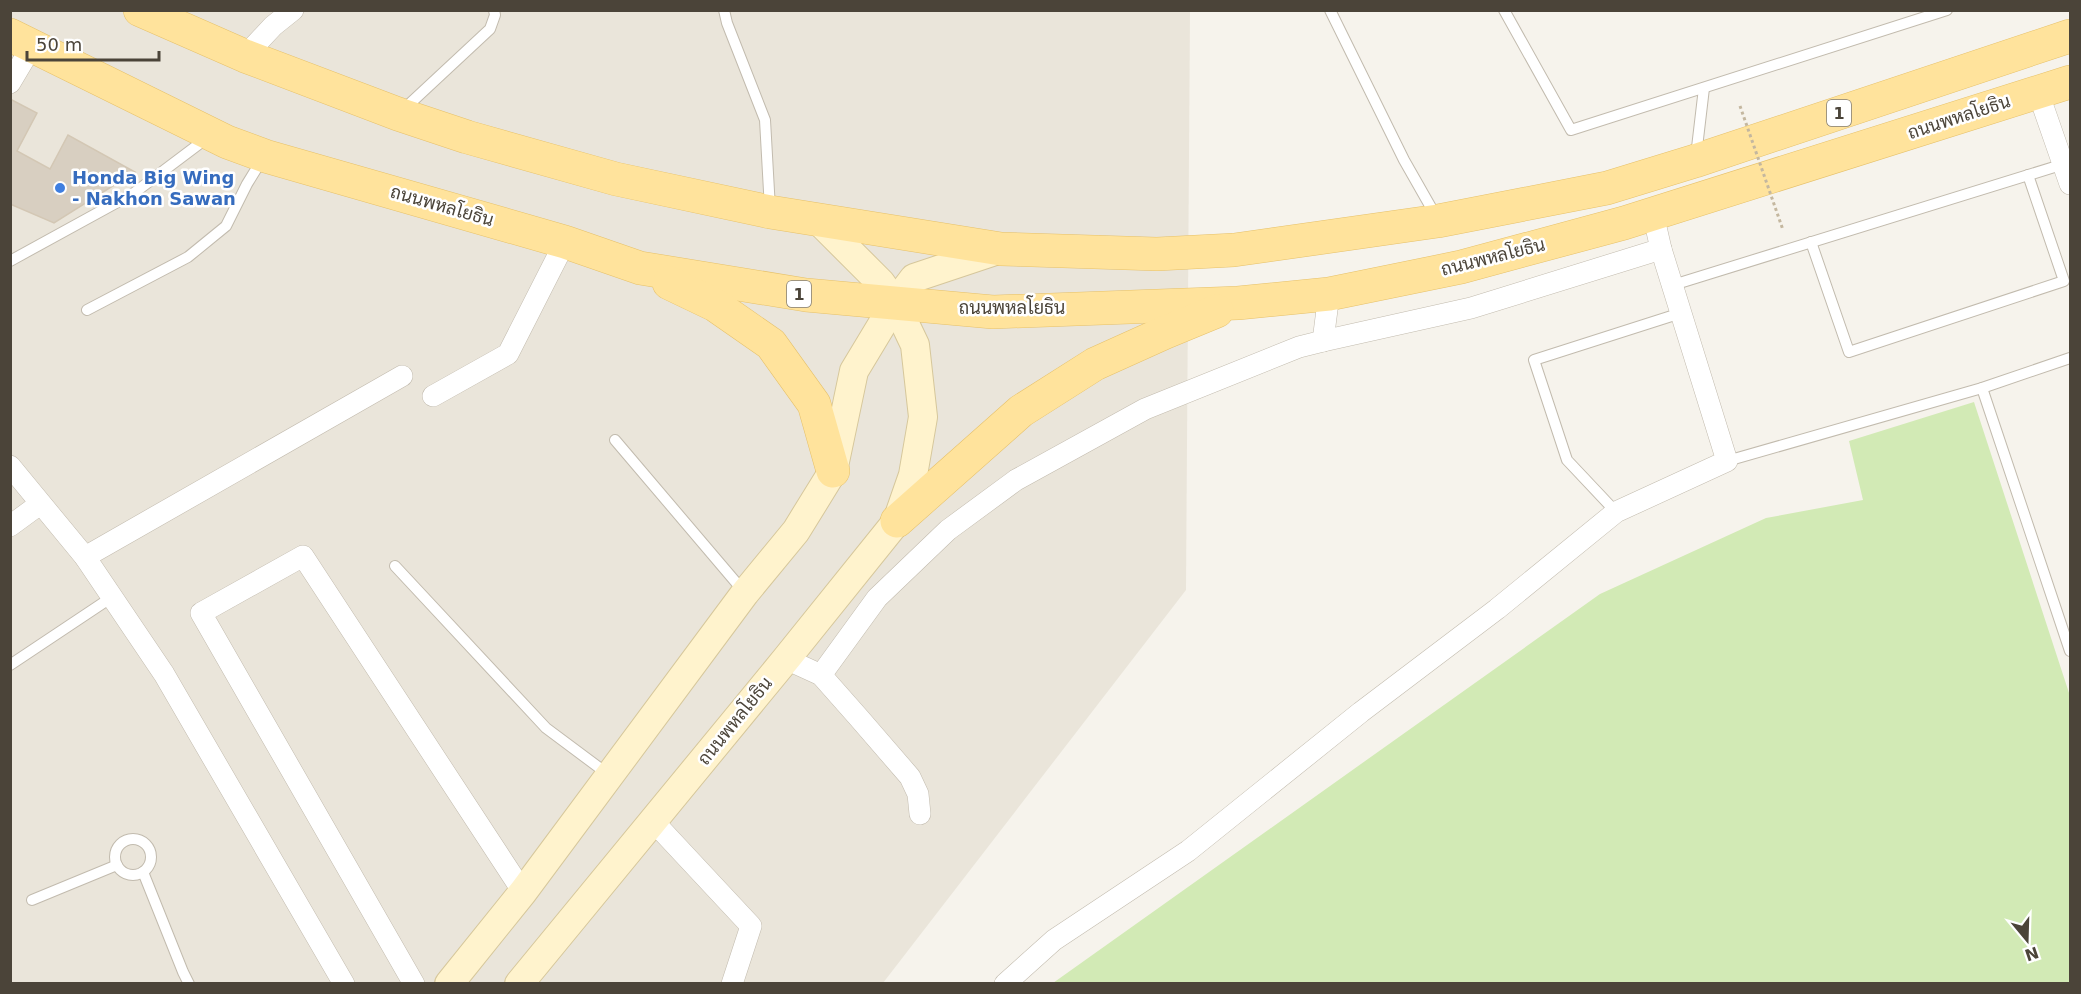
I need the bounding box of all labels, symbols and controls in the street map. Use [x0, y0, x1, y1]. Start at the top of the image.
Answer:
scale bar [27, 24, 159, 62]
text: 50 m [36, 34, 82, 55]
street label: ถนนพหลโยธิน [1904, 88, 2013, 143]
road number: 1 [1827, 100, 1851, 126]
place label: Honda Big Wing - Nakhon Sawan [72, 167, 236, 209]
street label: ถนนพหลโยธิน [388, 179, 497, 230]
marker: Honda Big Wing - Nakhon Sawan [53, 181, 67, 195]
street label: ถนนพหลโยธิน [1438, 231, 1547, 280]
road number: 1 [787, 281, 811, 307]
street label: ถนนพหลโยธิน [959, 295, 1065, 318]
street label: ถนนพหลโยธิน [691, 671, 776, 769]
north arrow [1997, 910, 2057, 970]
text: N [2022, 943, 2041, 965]

